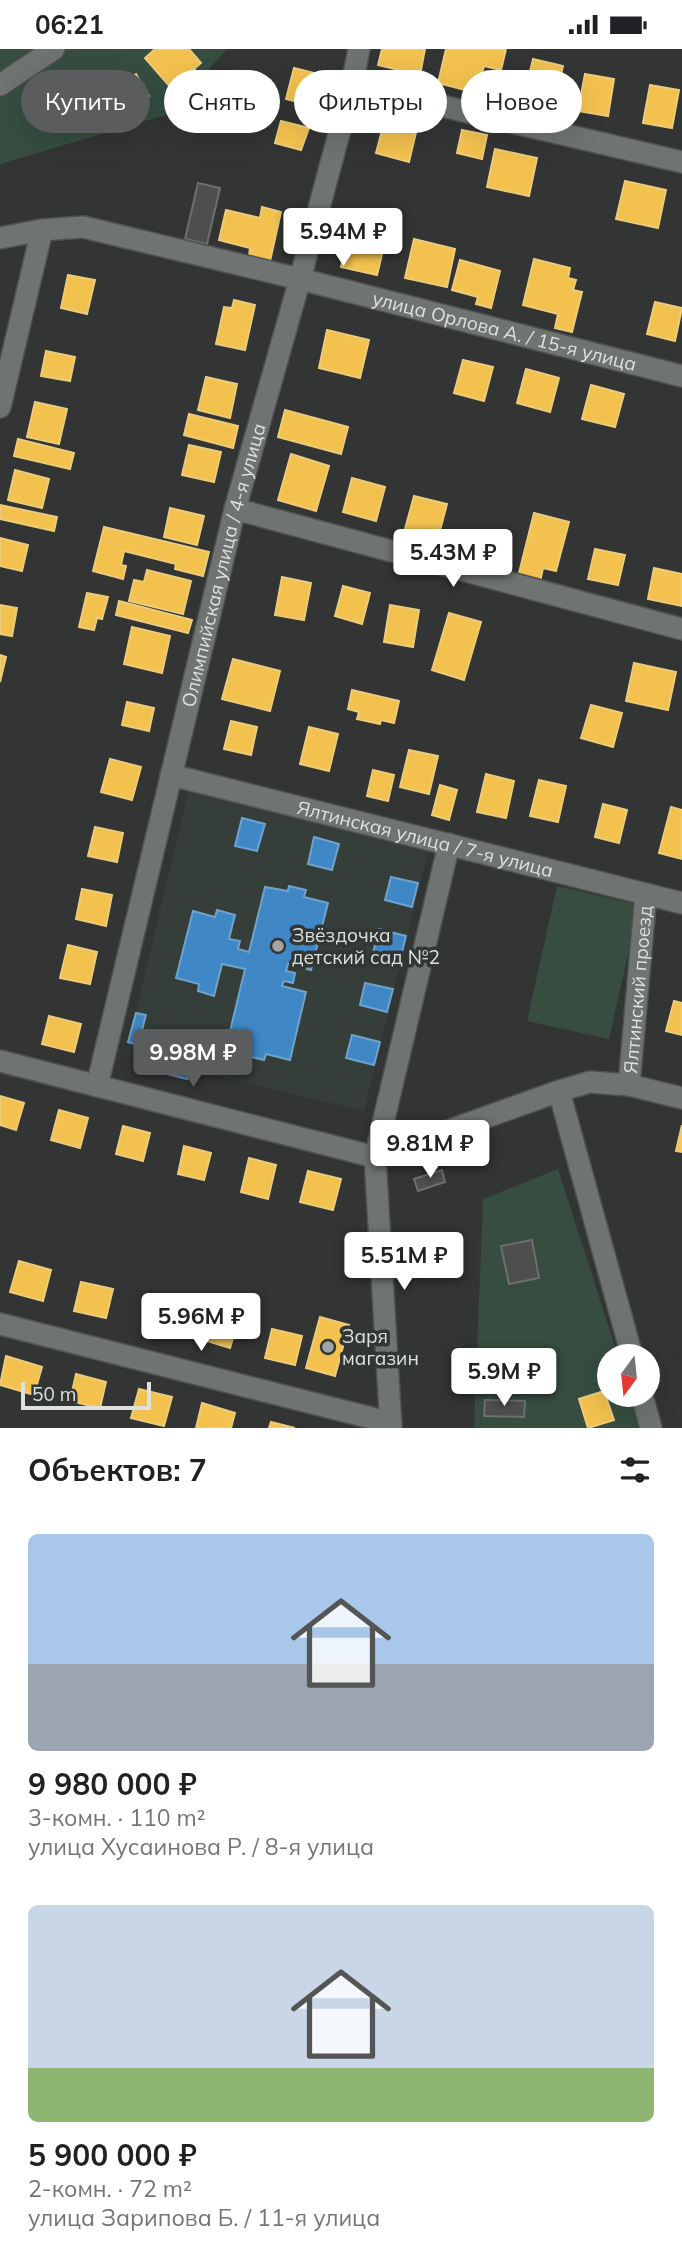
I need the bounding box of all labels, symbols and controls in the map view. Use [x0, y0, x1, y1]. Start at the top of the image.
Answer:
text: 06:21 [35, 8, 104, 41]
chip: Купить [21, 70, 150, 133]
chip: Снять [164, 70, 280, 133]
chip: Фильтры [294, 70, 447, 133]
chip: Новое [461, 70, 582, 133]
pin: 5.94M ₽ [278, 209, 408, 268]
text: 5.94M ₽ [299, 216, 387, 245]
street label: улица Орлова А. / 15-я улица [370, 286, 639, 376]
street label: Олимпийская улица / 4-я улица [176, 421, 271, 709]
pin: 5.43M ₽ [388, 529, 518, 589]
text: 5.43M ₽ [409, 537, 497, 566]
street label: Ялтинская улица / 7-я улица [294, 795, 556, 882]
street label: Ялтинский проезд [618, 904, 657, 1075]
place label: Звёздочка детский сад №2 [292, 923, 440, 969]
marker: Звёздочка детский сад №2 [270, 938, 286, 954]
pin: 9.98M ₽ [128, 1030, 258, 1089]
text: 9.98M ₽ [149, 1037, 237, 1066]
pin: 9.81M ₽ [365, 1121, 495, 1180]
text: 9.81M ₽ [386, 1128, 474, 1157]
pin: 5.51M ₽ [339, 1233, 469, 1292]
text: 5.51M ₽ [360, 1240, 448, 1269]
pin: 5.96M ₽ [136, 1293, 266, 1353]
text: 5.96M ₽ [157, 1301, 245, 1330]
place label: Заря магазин [342, 1324, 419, 1370]
marker: Заря магазин [320, 1339, 336, 1355]
north arrow [597, 1344, 660, 1407]
map controls [597, 1344, 660, 1407]
pin: 5.9M ₽ [447, 1349, 561, 1408]
text: 5.9M ₽ [467, 1356, 541, 1385]
scale bar [21, 1379, 150, 1411]
text: 50 m [32, 1382, 76, 1406]
text: Объектов: 7 [28, 1451, 207, 1489]
icon: filters [616, 1451, 654, 1489]
icon: home [278, 1580, 404, 1706]
text: 9 980 000 ₽ [28, 1765, 197, 1803]
text: 3-комн. · 110 m² [28, 1803, 206, 1832]
text: улица Хусаинова Р. / 8-я улица [28, 1832, 374, 1861]
icon: home [278, 1951, 404, 2077]
text: 5 900 000 ₽ [28, 2136, 197, 2174]
text: 2-комн. · 72 m² [28, 2174, 192, 2203]
text: улица Зарипова Б. / 11-я улица [28, 2203, 380, 2232]

